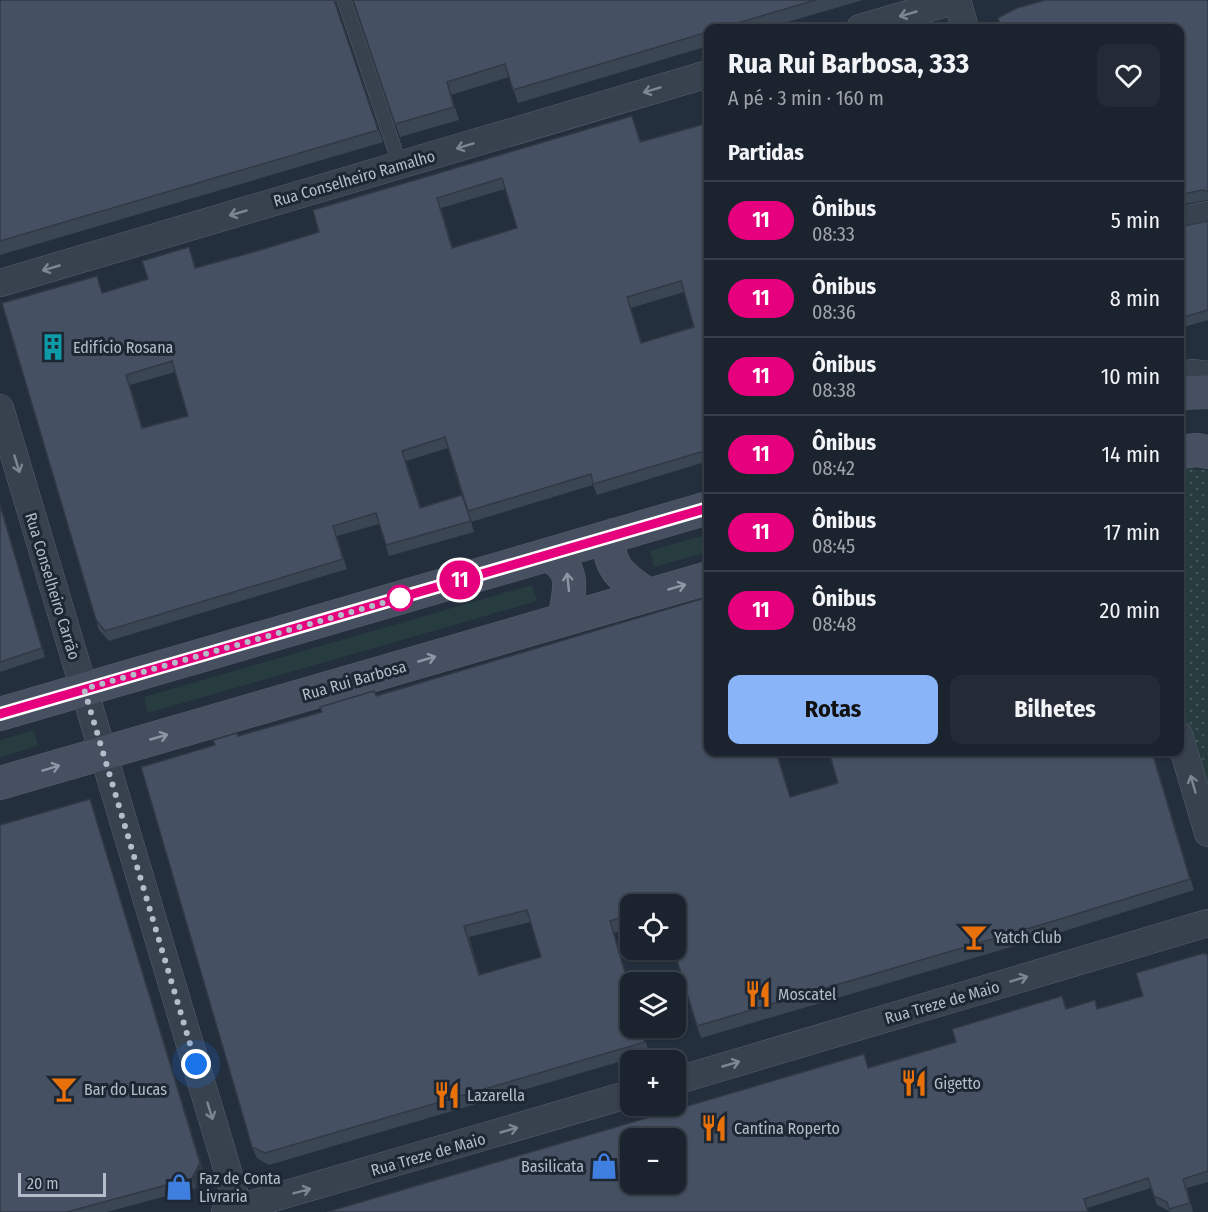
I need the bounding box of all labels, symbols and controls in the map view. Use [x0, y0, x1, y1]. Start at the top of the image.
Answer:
one-way arrow [899, 9, 918, 20]
button: heart [1097, 44, 1160, 107]
text: Rua Rui Barbosa, 333 [728, 47, 969, 80]
one-way arrow [643, 85, 662, 96]
text: A pé · 3 min · 160 m [728, 86, 884, 110]
text: Partidas [728, 139, 804, 166]
one-way arrow [456, 141, 475, 152]
street label: Rua Conselheiro Ramalho [271, 146, 437, 211]
text: Ônibus [812, 195, 876, 222]
text: 11 [752, 207, 770, 233]
text: 5 min [1111, 207, 1160, 234]
one-way arrow [229, 208, 248, 219]
text: 08:33 [812, 222, 855, 246]
one-way arrow [42, 263, 61, 274]
text: Ônibus [812, 273, 876, 300]
text: 11 [752, 285, 770, 311]
text: 8 min [1110, 285, 1160, 312]
text: 08:36 [812, 300, 856, 324]
building icon: Edifício Rosana [38, 332, 68, 362]
place label: Edifício Rosana [73, 338, 174, 357]
text: Ônibus [812, 351, 876, 378]
text: 11 [752, 363, 770, 389]
text: 10 min [1101, 363, 1160, 390]
text: 08:38 [812, 378, 856, 402]
text: Ônibus [812, 429, 876, 456]
text: 11 [752, 441, 770, 467]
text: 14 min [1102, 441, 1160, 468]
one-way arrow [12, 454, 23, 473]
text: 08:42 [812, 456, 855, 480]
text: Ônibus [812, 507, 876, 534]
street label: Rua Conselheiro Carrão [21, 510, 84, 662]
text: 11 [752, 519, 770, 545]
text: 17 min [1103, 519, 1160, 546]
text: 08:45 [812, 534, 855, 558]
line badge: 11 [433, 560, 487, 600]
text: 11 [451, 567, 469, 593]
one-way arrow [562, 573, 573, 593]
one-way arrow [668, 581, 687, 592]
unlabelled marker [387, 585, 413, 611]
text: Ônibus [812, 585, 876, 612]
text: 11 [752, 597, 770, 623]
text: 20 min [1100, 597, 1160, 624]
text: 08:48 [812, 612, 856, 636]
one-way arrow [417, 653, 436, 664]
street label: Rua Rui Barbosa [300, 657, 408, 704]
button: Rotas [728, 675, 938, 744]
button: Bilhetes [950, 675, 1160, 744]
one-way arrow [149, 730, 168, 742]
one-way arrow [41, 762, 60, 773]
one-way arrow [1187, 775, 1198, 794]
map controls [620, 894, 686, 1194]
button: locate [620, 894, 686, 960]
bar icon: Yatch Club [959, 922, 989, 952]
place label: Yatch Club [994, 928, 1062, 947]
button: layers [620, 972, 686, 1038]
one-way arrow [1009, 973, 1028, 984]
street label: Rua Treze de Maio [883, 977, 1002, 1028]
restaurant icon: Moscatel [743, 979, 773, 1009]
place label: Moscatel [778, 985, 836, 1004]
your location [181, 1049, 211, 1079]
button: + [620, 1050, 686, 1116]
one-way arrow [721, 1058, 740, 1069]
restaurant icon: Gigetto [899, 1068, 929, 1098]
bar icon: Bar do Lucas [49, 1074, 79, 1104]
place label: Gigetto [934, 1074, 981, 1093]
place label: Bar do Lucas [84, 1080, 167, 1099]
restaurant icon: Lazarella [432, 1080, 462, 1110]
place label: Lazarella [467, 1086, 525, 1105]
one-way arrow [205, 1101, 216, 1120]
restaurant icon: Cantina Roperto [699, 1113, 729, 1143]
place label: Cantina Roperto [734, 1119, 840, 1138]
one-way arrow [499, 1124, 518, 1135]
button: − [620, 1128, 686, 1194]
street label: Rua Treze de Maio [369, 1129, 488, 1180]
shop icon: Basilicata [589, 1151, 619, 1181]
place label: Basilicata [521, 1157, 584, 1176]
place label: Faz de Conta Livraria [199, 1169, 281, 1206]
scale bar [18, 1170, 106, 1198]
shop icon: Faz de Conta Livraria [164, 1172, 194, 1202]
text: 20 m [27, 1174, 58, 1193]
one-way arrow [292, 1184, 311, 1196]

